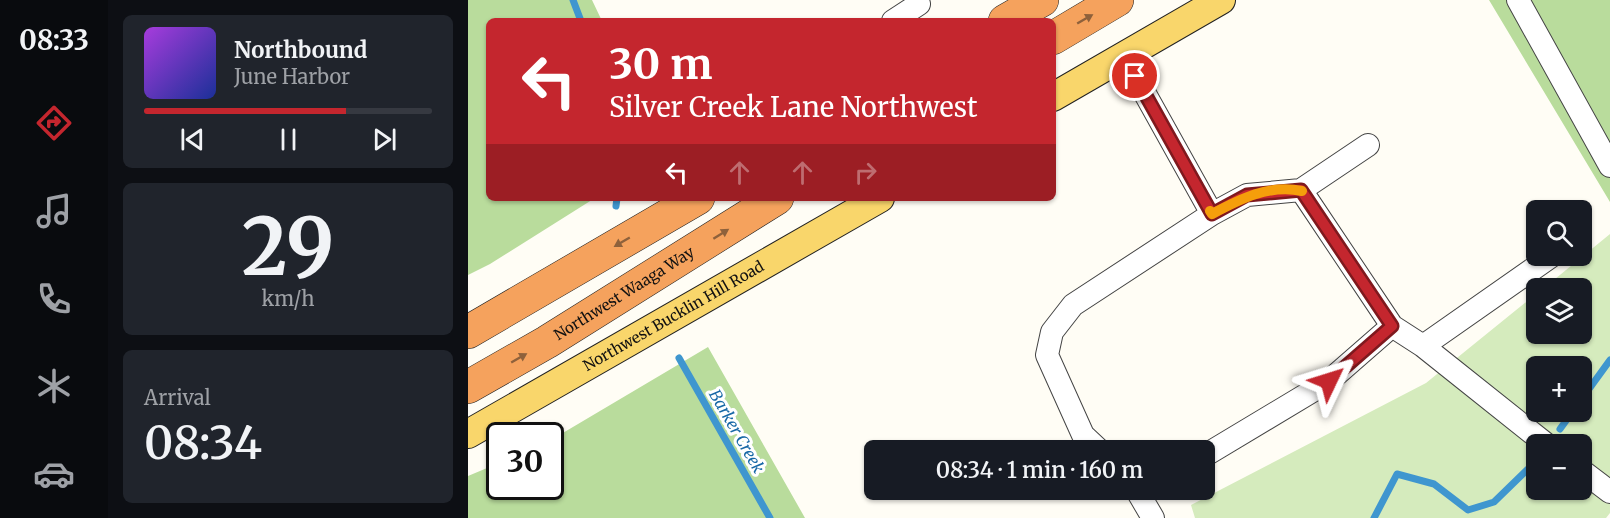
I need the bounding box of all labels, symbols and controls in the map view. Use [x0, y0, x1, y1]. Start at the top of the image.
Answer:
one-way arrow [1077, 14, 1094, 24]
text: 08:33 [19, 23, 89, 57]
text: Northbound [234, 36, 367, 64]
text: 30 m [609, 38, 713, 90]
icon: left [510, 42, 588, 120]
pin [1109, 50, 1160, 101]
icon: arrive [1118, 59, 1151, 92]
text: June Harbor [234, 64, 350, 89]
text: Silver Creek Lane Northwest [609, 90, 977, 124]
icon: directions [33, 102, 75, 144]
icon: previous [176, 123, 209, 156]
icon: pause [272, 123, 305, 156]
icon: next [368, 123, 401, 156]
icon: left [660, 156, 693, 189]
icon: ahead [723, 156, 756, 189]
icon: ahead [786, 156, 819, 189]
icon: right [849, 156, 882, 189]
icon: music [33, 190, 75, 232]
text: 29 [242, 198, 334, 296]
map controls [1526, 200, 1592, 500]
button: search [1526, 200, 1592, 266]
one-way arrow [713, 229, 729, 240]
one-way arrow [614, 236, 630, 247]
street label: Northwest Waaga Way [550, 242, 698, 344]
street label: Northwest Bucklin Hill Road [580, 257, 767, 375]
icon: phone [33, 278, 75, 320]
button: layers [1526, 278, 1592, 344]
text: km/h [262, 286, 314, 311]
position arrow [1297, 349, 1361, 413]
one-way arrow [511, 353, 528, 363]
button: + [1526, 356, 1592, 422]
icon: climate [33, 365, 75, 407]
text: Arrival [144, 385, 211, 410]
water label: Barker Creek [705, 386, 769, 476]
text: 08:34 [144, 415, 262, 471]
speed limit sign: 30 [486, 422, 564, 500]
button: − [1526, 434, 1592, 500]
icon: car [33, 453, 75, 495]
text: 08:34 · 1 min · 160 m [936, 456, 1143, 484]

